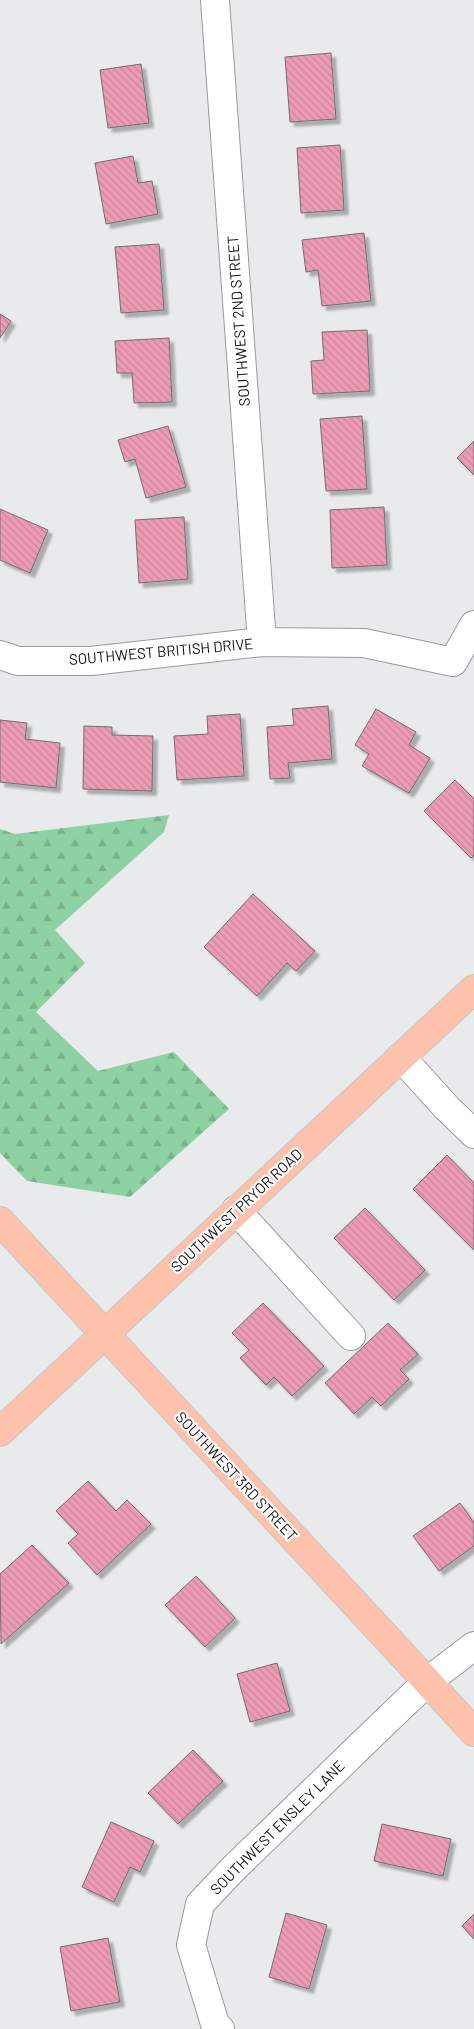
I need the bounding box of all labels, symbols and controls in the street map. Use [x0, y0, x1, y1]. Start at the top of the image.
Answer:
street label: SOUTHWEST 2ND STREET [223, 235, 253, 407]
street label: SOUTHWEST BRITISH DRIVE [68, 634, 254, 668]
street label: SOUTHWEST PRYOR ROAD [167, 1145, 305, 1275]
street label: SOUTHWEST 3RD STREET [172, 1408, 302, 1544]
street label: SOUTHWEST ENSLEY LANE [206, 1756, 348, 1898]

